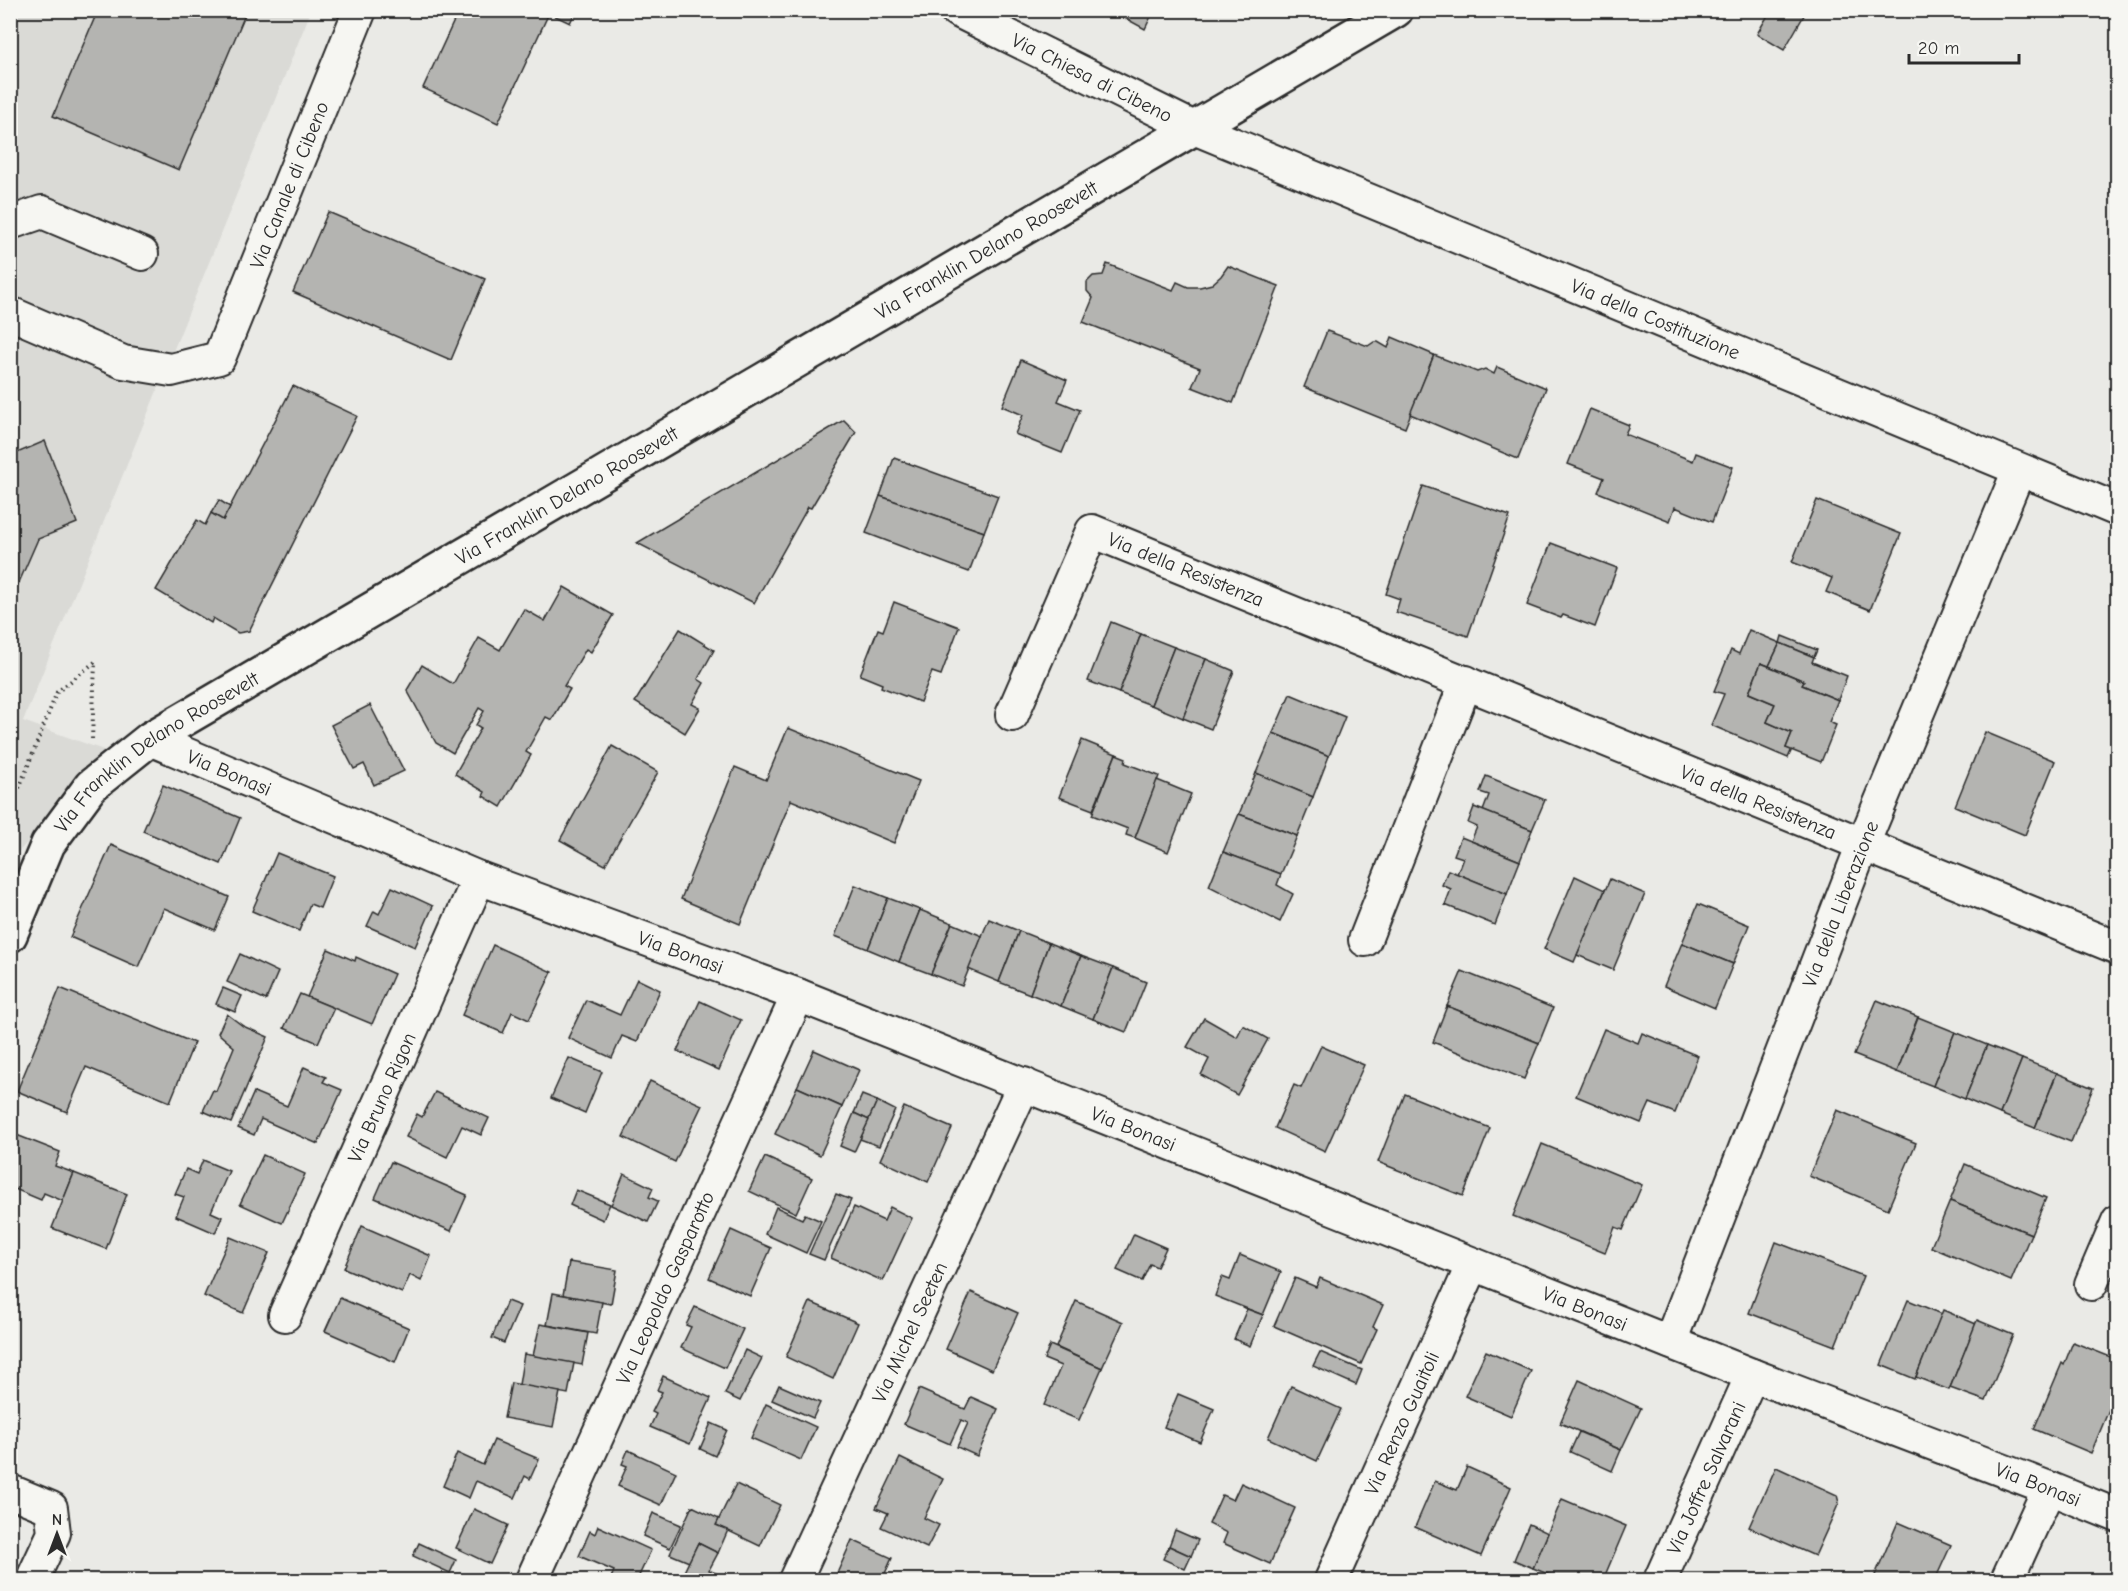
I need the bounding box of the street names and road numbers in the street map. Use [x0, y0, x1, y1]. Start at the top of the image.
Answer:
street label: Via Chiesa di Cibeno [1008, 29, 1176, 127]
street label: Via Canale di Cibeno [245, 98, 334, 272]
street label: Via Franklin Delano Roosevelt [871, 176, 1103, 324]
street label: Via della Costituzione [1567, 274, 1743, 364]
street label: Via Franklin Delano Roosevelt [451, 421, 683, 570]
street label: Via della Resistenza [1104, 528, 1267, 612]
street label: Via Franklin Delano Roosevelt [50, 666, 264, 837]
street label: Via Bonasi [183, 745, 275, 801]
street label: Via della Resistenza [1677, 760, 1840, 844]
street label: Via della Liberazione [1798, 817, 1883, 991]
street label: Via Bonasi [635, 926, 727, 979]
street label: Via Bruno Rigon [343, 1029, 421, 1166]
street label: Via Bonasi [1087, 1102, 1179, 1156]
street label: Via Leopoldo Gasparotto [611, 1188, 719, 1388]
street label: Via Michel Seeten [867, 1258, 952, 1406]
street label: Via Bonasi [1539, 1282, 1631, 1336]
street label: Via Renzo Guaitoli [1360, 1348, 1444, 1499]
street label: Via Joffre Salvarani [1662, 1398, 1751, 1558]
street label: Via Bonasi [1992, 1458, 2084, 1512]

